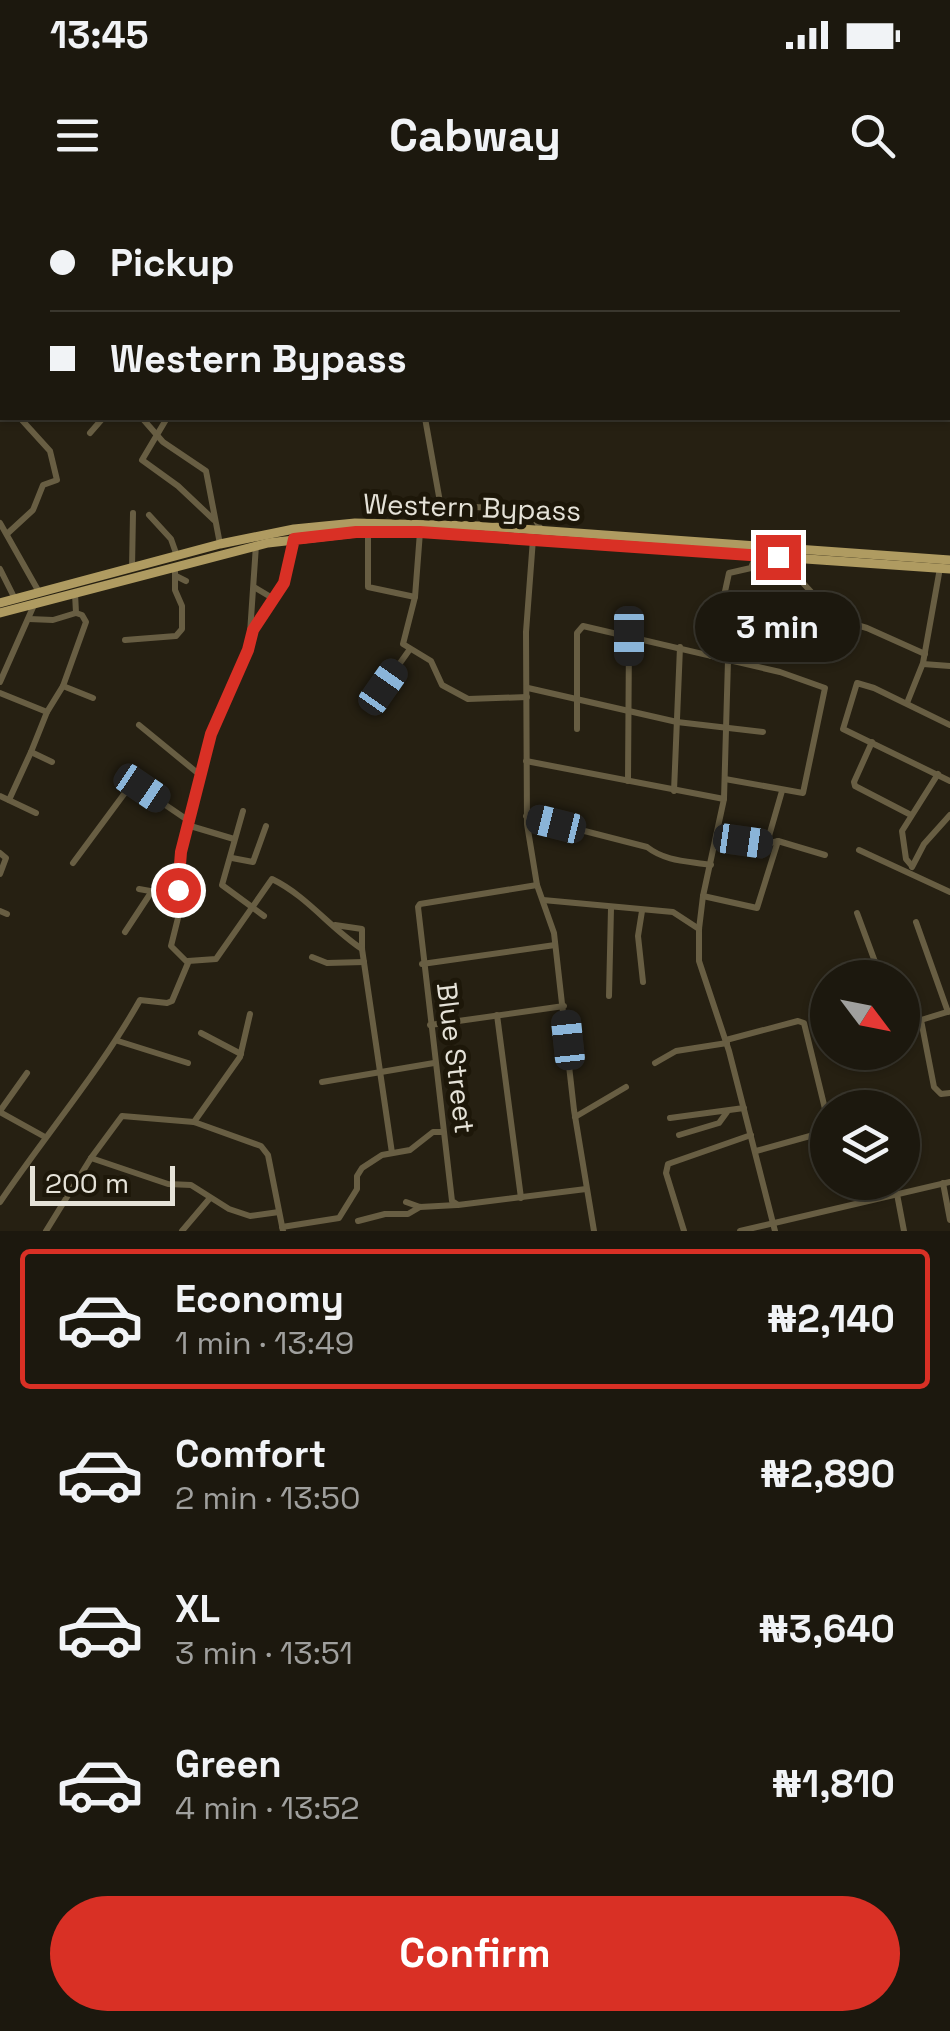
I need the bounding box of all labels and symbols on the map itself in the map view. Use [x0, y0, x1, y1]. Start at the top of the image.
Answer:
street label: Western Bypass [362, 485, 582, 529]
route end [756, 535, 801, 580]
callout: 3 min [696, 592, 860, 662]
car [614, 606, 644, 666]
car [354, 654, 412, 720]
car [109, 759, 175, 817]
car [523, 802, 589, 846]
car [711, 822, 775, 860]
route start [156, 868, 201, 913]
north arrow [810, 960, 920, 1070]
street label: Blue Street [429, 980, 483, 1136]
car [550, 1009, 586, 1071]
scale bar [30, 1161, 175, 1206]

